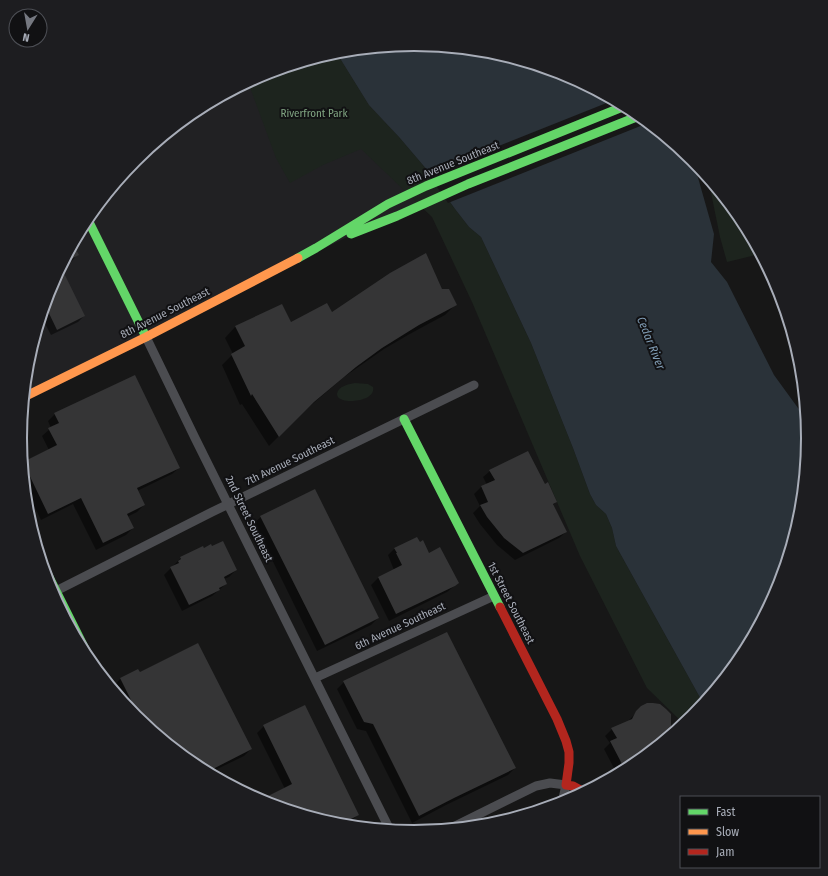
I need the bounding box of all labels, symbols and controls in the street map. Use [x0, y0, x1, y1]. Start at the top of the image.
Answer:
north arrow [8, 8, 48, 48]
text: N [22, 30, 31, 44]
park label: Riverfront Park [280, 107, 348, 120]
street label: 8th Avenue Southeast [405, 138, 501, 187]
street label: 8th Avenue Southeast [118, 285, 212, 341]
water label: Cedar River [634, 315, 668, 372]
street label: 7th Avenue Southeast [243, 434, 337, 488]
street label: 2nd Street Southeast [223, 474, 276, 564]
street label: 1st Street Southeast [485, 560, 537, 646]
street label: 6th Avenue Southeast [353, 599, 448, 653]
legend [680, 796, 820, 868]
text: Fast [716, 805, 735, 819]
text: Slow [716, 825, 739, 839]
text: Jam [716, 845, 734, 859]

